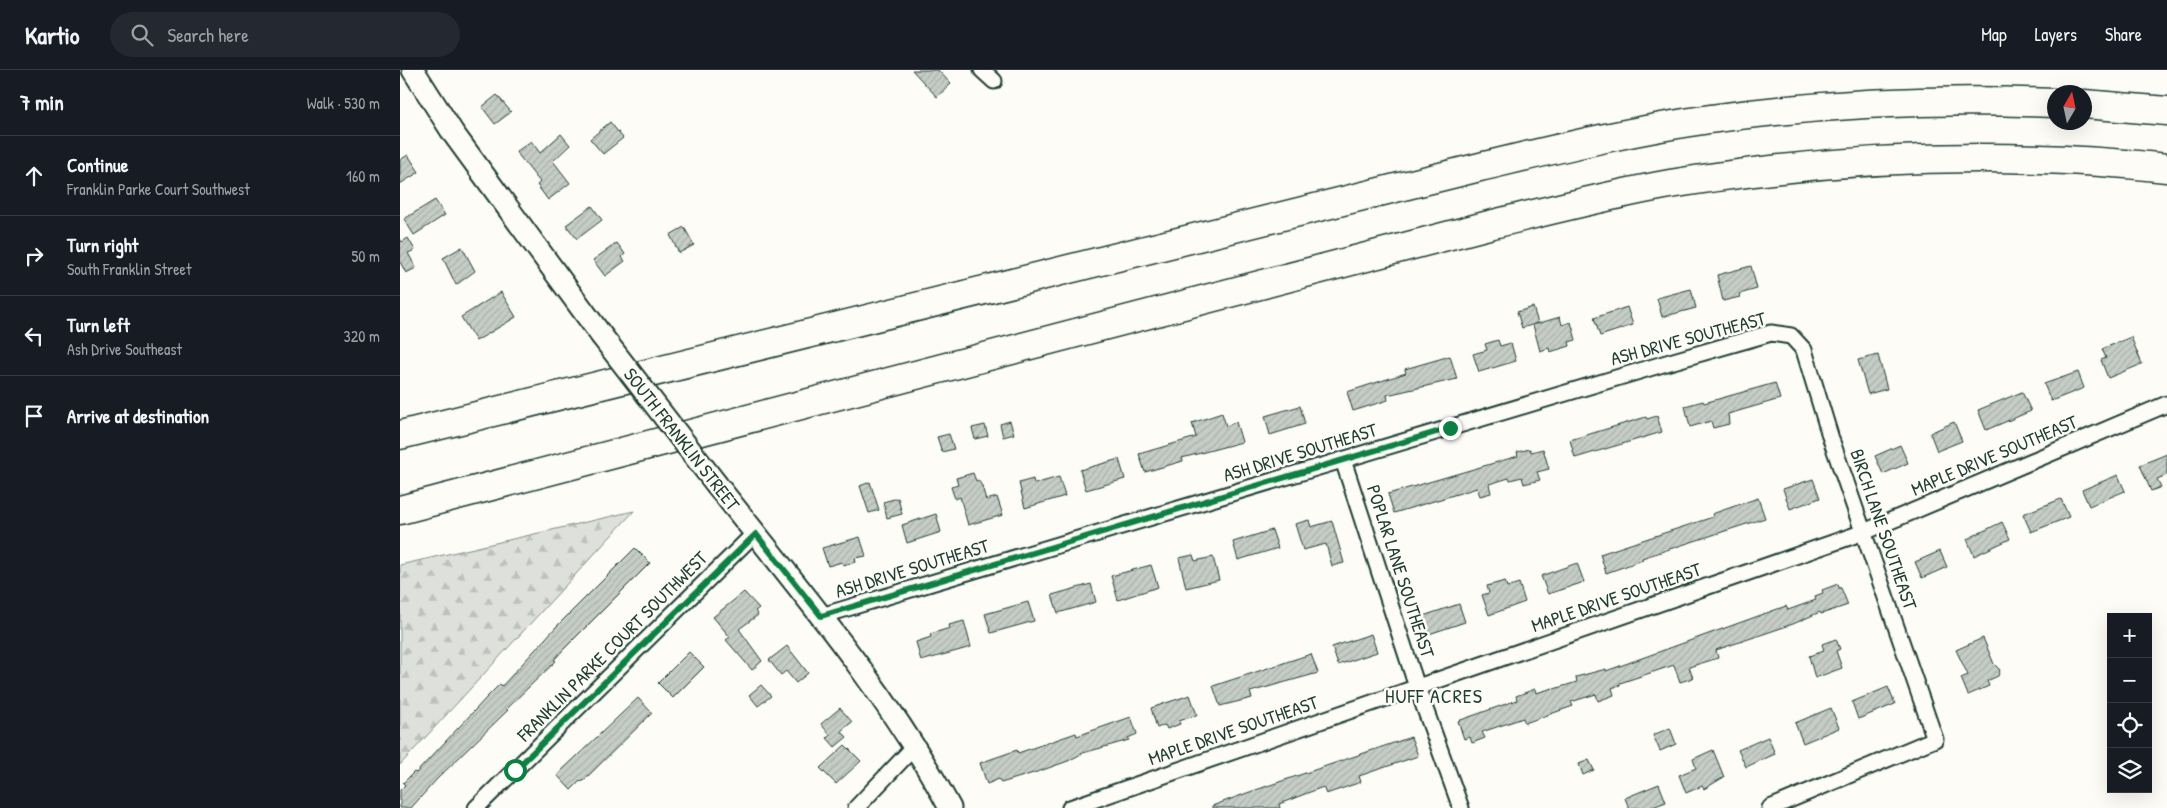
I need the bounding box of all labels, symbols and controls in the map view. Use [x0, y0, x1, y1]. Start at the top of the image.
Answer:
search box [110, 12, 460, 57]
text: Kartio [25, 19, 80, 51]
icon: search [128, 21, 156, 49]
text: Search here [168, 22, 249, 48]
text: Map [1981, 22, 2007, 47]
text: Layers [2035, 22, 2077, 47]
text: Share [2105, 22, 2142, 47]
north arrow [2047, 85, 2092, 130]
text: 7 min [20, 88, 64, 117]
text: Walk · 530 m [307, 92, 380, 114]
text: Continue [67, 152, 128, 178]
icon: ahead [20, 162, 48, 190]
text: 160 m [346, 165, 380, 187]
text: Franklin Parke Court Southwest [67, 178, 250, 200]
text: Turn right [67, 232, 138, 258]
icon: right [20, 242, 48, 270]
text: 50 m [352, 245, 380, 267]
text: South Franklin Street [67, 258, 191, 280]
street label: ASH DRIVE SOUTHEAST [1608, 305, 1770, 371]
text: Turn left [67, 312, 130, 338]
icon: left [20, 322, 48, 350]
text: 320 m [344, 325, 380, 347]
text: Ash Drive Southeast [67, 338, 182, 360]
street label: SOUTH FRANKLIN STREET [618, 362, 747, 517]
icon: arrive [20, 402, 48, 430]
text: Arrive at destination [67, 403, 209, 429]
street label: MAPLE DRIVE SOUTHEAST [1907, 408, 2082, 502]
street label: ASH DRIVE SOUTHEAST [1220, 416, 1381, 488]
route end [1439, 417, 1462, 440]
street label: BIRCH LANE SOUTHEAST [1844, 445, 1924, 614]
street label: POPLAR LANE SOUTHEAST [1361, 481, 1442, 662]
street label: ASH DRIVE SOUTHEAST [832, 532, 993, 604]
street label: FRANKLIN PARKE COURT SOUTHWEST [510, 544, 714, 748]
street label: MAPLE DRIVE SOUTHEAST [1528, 555, 1705, 638]
map controls [2107, 613, 2152, 793]
button: + [2107, 613, 2152, 658]
button: − [2107, 658, 2152, 703]
district label: HUFF ACRES [1385, 682, 1483, 709]
street label: MAPLE DRIVE SOUTHEAST [1145, 688, 1322, 771]
button: locate [2107, 703, 2152, 748]
button: layers [2107, 748, 2152, 793]
route start [504, 759, 527, 782]

